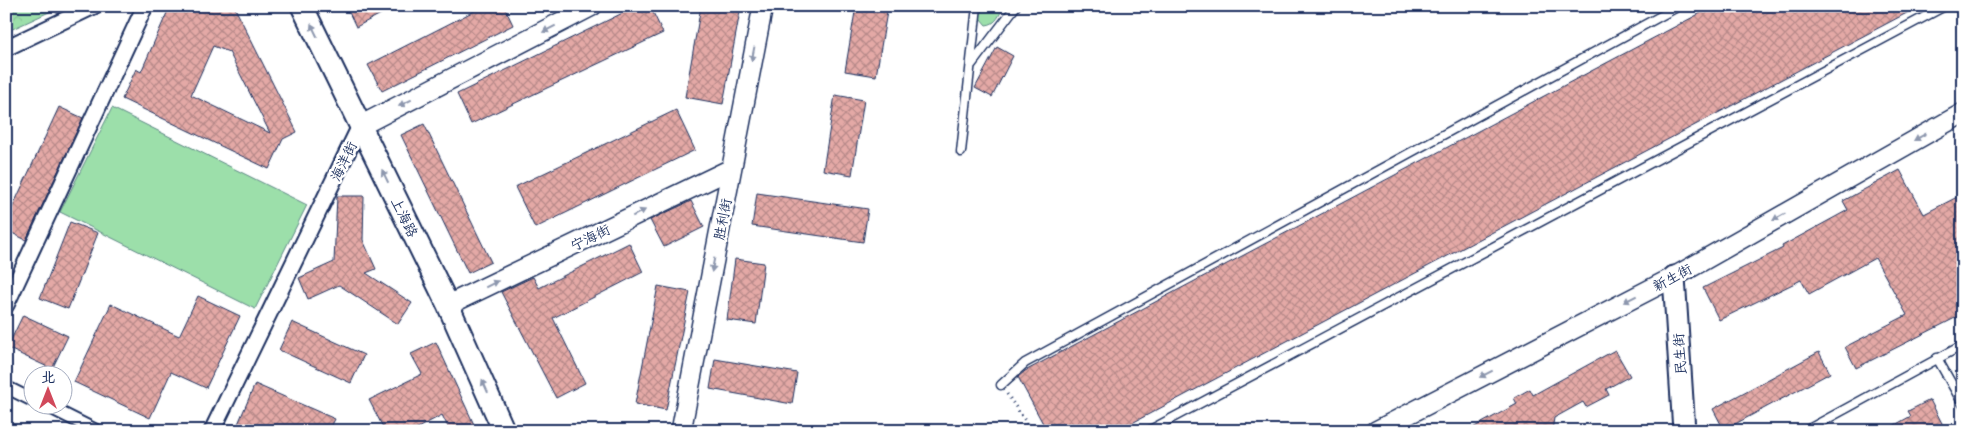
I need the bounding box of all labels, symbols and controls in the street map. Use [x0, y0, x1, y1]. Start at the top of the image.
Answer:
one-way arrow [310, 23, 318, 37]
one-way arrow [542, 25, 556, 33]
one-way arrow [749, 47, 757, 63]
one-way arrow [397, 99, 412, 107]
one-way arrow [1913, 133, 1928, 141]
street label: 海洋街 [325, 138, 361, 184]
one-way arrow [381, 169, 389, 183]
street label: 上海路 [387, 194, 423, 240]
street label: 胜利街 [709, 197, 735, 241]
one-way arrow [631, 209, 646, 218]
one-way arrow [1772, 213, 1786, 221]
street label: 宁海街 [567, 219, 613, 255]
one-way arrow [709, 258, 717, 274]
street label: 新生街 [1649, 259, 1695, 295]
one-way arrow [485, 280, 499, 288]
one-way arrow [1623, 295, 1638, 303]
street label: 民生街 [1668, 332, 1690, 376]
north arrow [22, 364, 72, 414]
text: 北 [41, 367, 55, 386]
one-way arrow [1479, 370, 1493, 378]
one-way arrow [480, 379, 488, 393]

